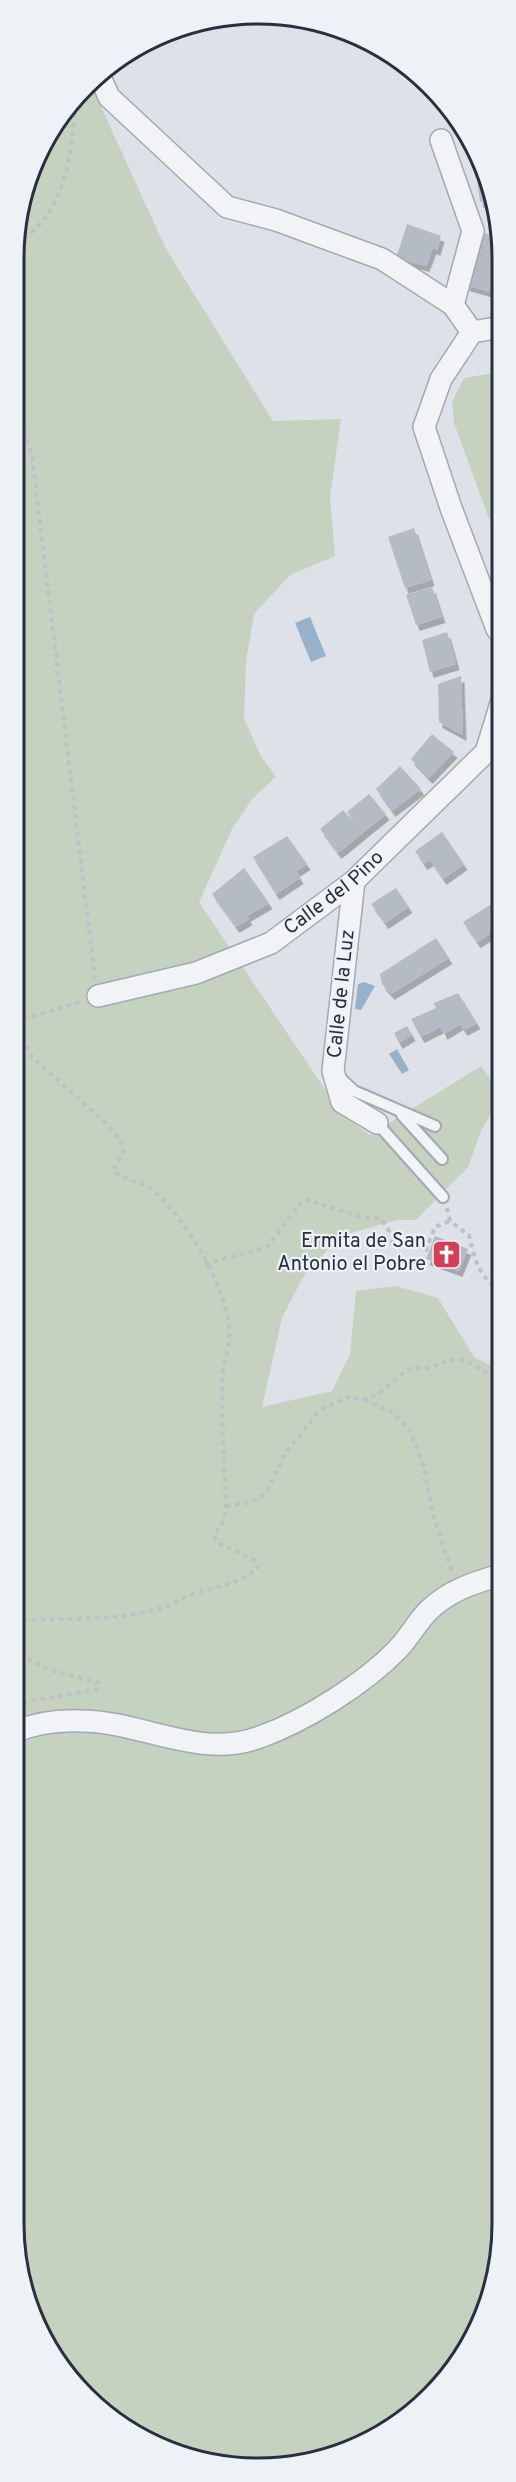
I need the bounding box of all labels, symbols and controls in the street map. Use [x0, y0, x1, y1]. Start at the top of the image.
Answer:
street label: Calle del Pino [279, 845, 390, 942]
street label: Calle de la Luz [322, 928, 362, 1060]
place label: Ermita de San Antonio el Pobre [277, 1229, 426, 1278]
church icon: Ermita de San Antonio el Pobre [431, 1238, 463, 1270]

